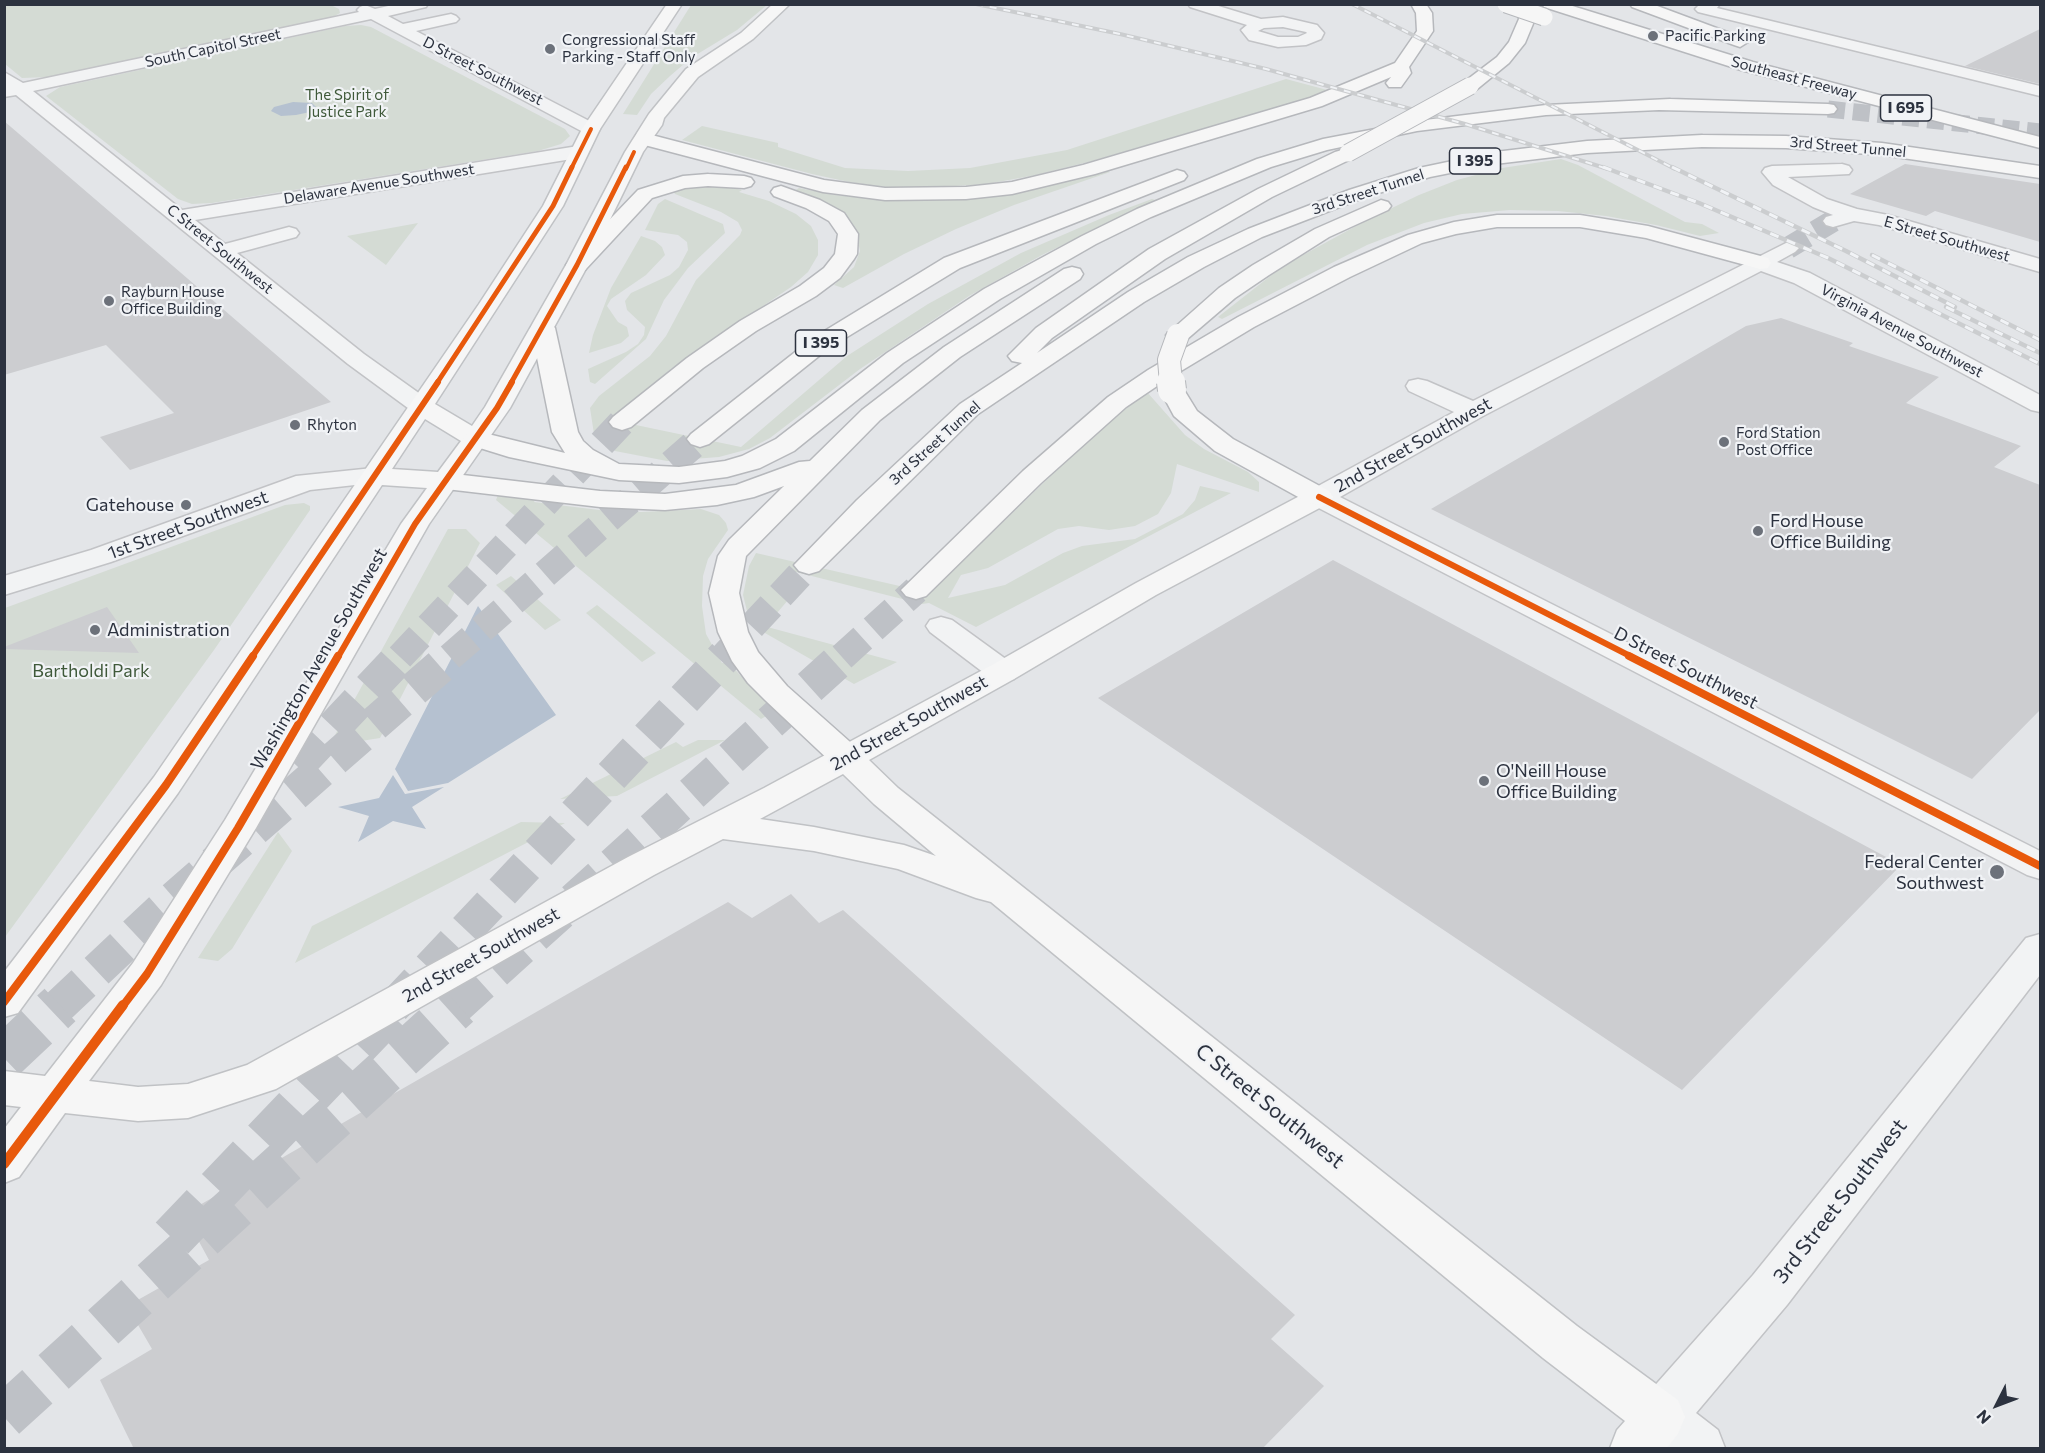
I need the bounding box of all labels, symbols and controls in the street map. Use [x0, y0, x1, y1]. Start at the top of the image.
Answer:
street label: South Capitol Street [143, 25, 283, 71]
place label: Pacific Parking [1665, 27, 1766, 45]
marker: Pacific Parking [1646, 29, 1660, 43]
place label: Congressional Staff Parking - Staff Only [562, 31, 695, 66]
street label: D Street Southwest [420, 33, 546, 109]
marker: Congressional Staff Parking - Staff Only [543, 42, 557, 56]
street label: Southeast Freeway [1729, 53, 1859, 103]
park label: The Spirit of Justice Park [305, 86, 389, 121]
road number: I 695 [1880, 95, 1932, 121]
street label: 3rd Street Tunnel [1789, 133, 1907, 161]
road number: I 395 [1450, 148, 1500, 174]
street label: Delaware Avenue Southwest [282, 160, 476, 208]
street label: 3rd Street Tunnel [1310, 165, 1426, 219]
street label: C Street Southwest [163, 201, 277, 297]
street label: E Street Southwest [1882, 212, 2012, 266]
street label: Virginia Avenue Southwest [1818, 280, 1986, 382]
place label: Rayburn House Office Building [121, 283, 224, 318]
marker: Rayburn House Office Building [102, 294, 116, 308]
road number: I 395 [796, 330, 846, 356]
street label: 2nd Street Southwest [1331, 393, 1495, 497]
street label: 3rd Street Tunnel [886, 397, 984, 489]
place label: Rhyton [307, 416, 357, 434]
marker: Rhyton [288, 418, 302, 432]
place label: Ford Station Post Office [1736, 424, 1821, 459]
marker: Ford Station Post Office [1717, 435, 1731, 449]
street label: 1st Street Southwest [105, 486, 271, 564]
place label: Gatehouse [86, 494, 174, 516]
marker: Gatehouse [179, 498, 193, 512]
place label: Ford House Office Building [1770, 510, 1891, 552]
marker: Ford House Office Building [1751, 524, 1765, 538]
street label: Washington Avenue Southwest [246, 544, 392, 774]
place label: Administration [107, 619, 230, 641]
street label: D Street Southwest [1610, 622, 1762, 714]
marker: Administration [88, 623, 102, 637]
park label: Bartholdi Park [32, 660, 150, 682]
street label: 2nd Street Southwest [827, 671, 991, 775]
place label: O'Neill House Office Building [1496, 760, 1617, 802]
marker: O'Neill House Office Building [1477, 774, 1491, 788]
place label: Federal Center Southwest [1864, 851, 1984, 894]
marker: Federal Center Southwest [1988, 863, 2006, 881]
street label: 2nd Street Southwest [399, 903, 563, 1007]
street label: C Street Southwest [1190, 1038, 1350, 1174]
street label: 3rd Street Southwest [1768, 1114, 1912, 1288]
north arrow [1967, 1375, 2027, 1435]
text: N [1972, 1407, 1994, 1428]

